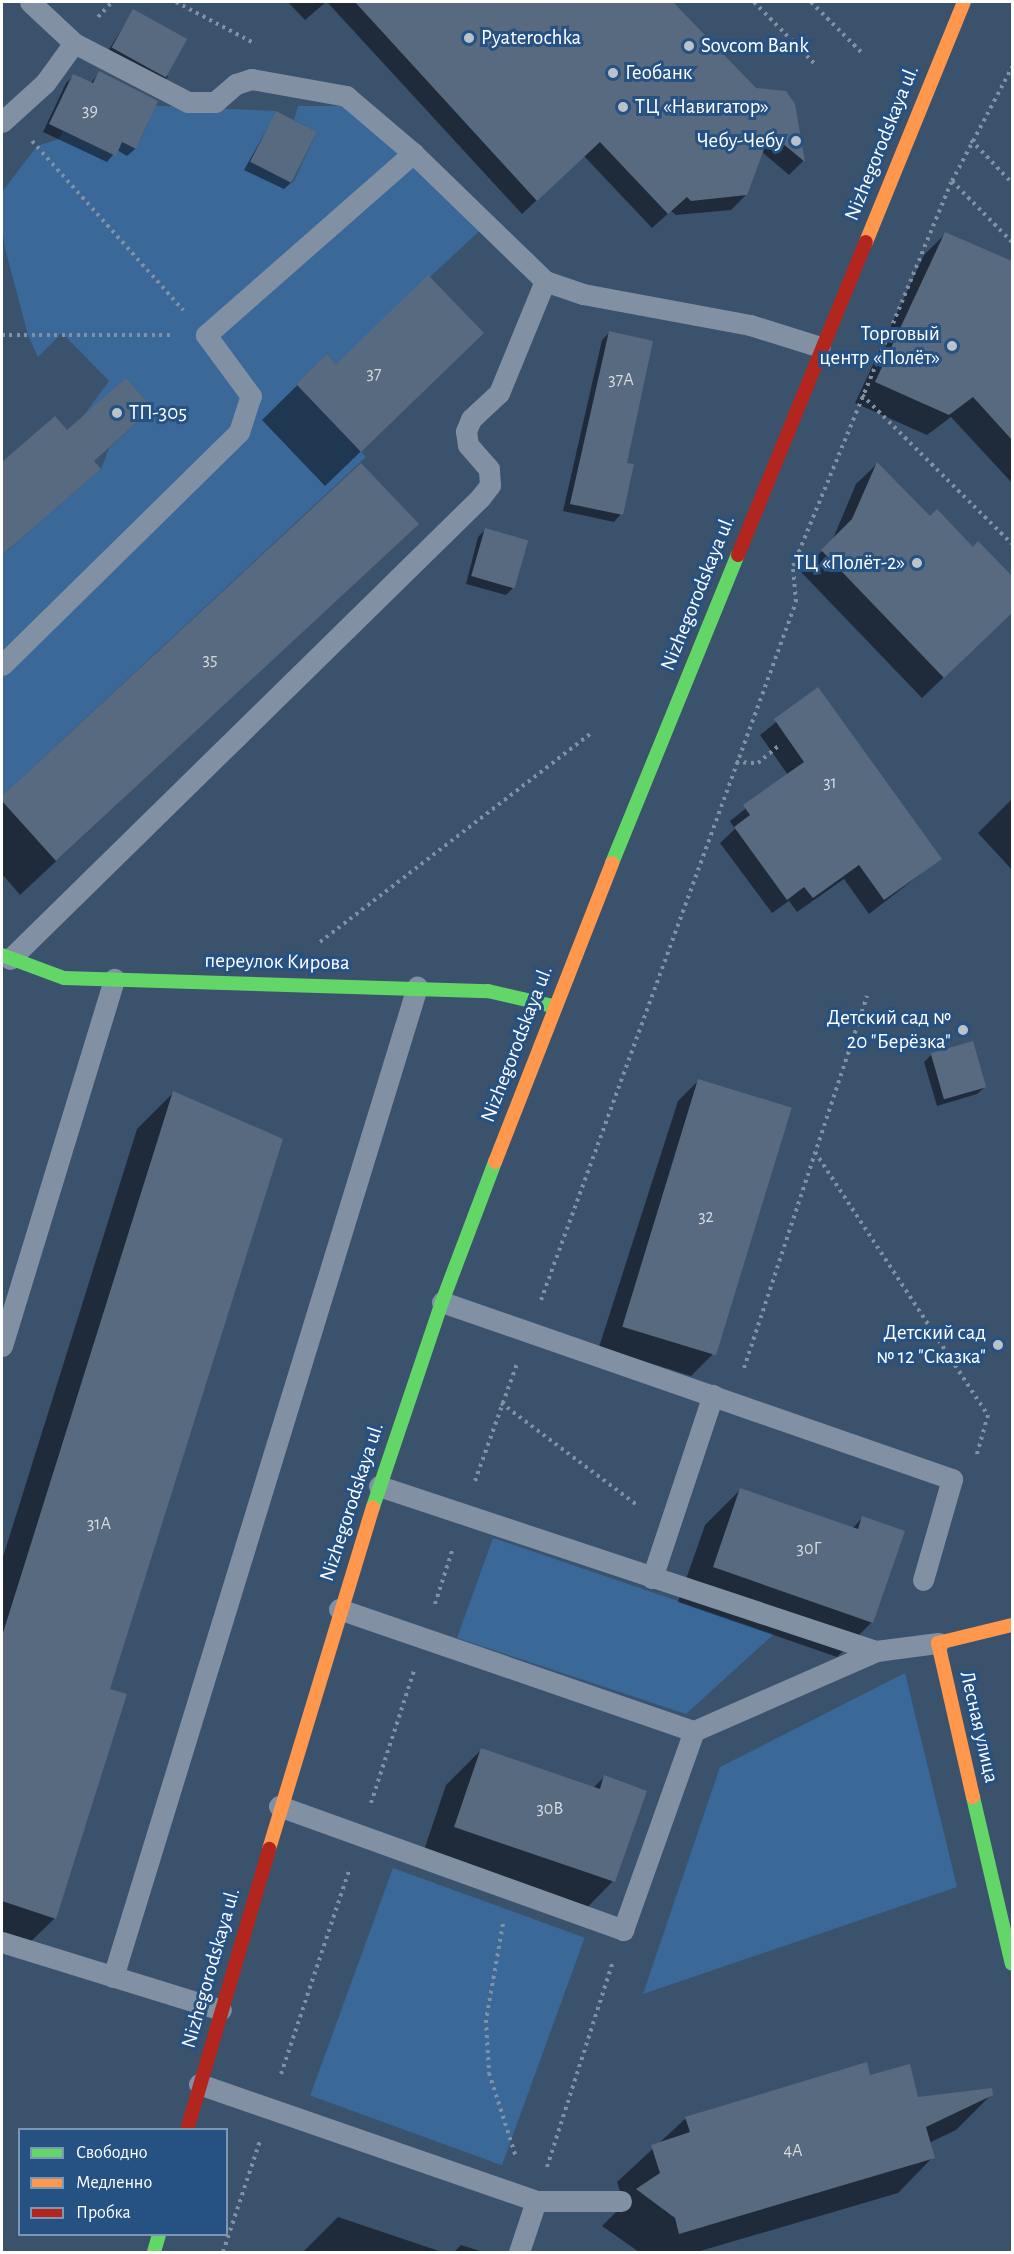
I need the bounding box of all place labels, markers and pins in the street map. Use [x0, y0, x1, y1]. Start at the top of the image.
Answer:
place label: Pyaterochka [481, 25, 581, 51]
marker: Pyaterochka [462, 31, 476, 45]
place label: Sovcom Bank [701, 33, 809, 59]
marker: Sovcom Bank [682, 39, 696, 53]
place label: Геобанк [625, 60, 692, 86]
marker: Геобанк [606, 66, 620, 80]
place label: ТЦ «Навигатор» [635, 94, 769, 120]
marker: ТЦ «Навигатор» [616, 100, 630, 114]
place label: Чебу-Чебу [697, 128, 784, 154]
marker: Чебу-Чебу [789, 134, 803, 148]
place label: Торговый центр «Полёт» [819, 321, 940, 371]
marker: Торговый центр «Полёт» [945, 339, 959, 353]
place label: ТП-305 [129, 400, 187, 426]
marker: ТП-305 [110, 406, 124, 420]
place label: ТЦ «Полёт-2» [794, 550, 905, 576]
marker: ТЦ «Полёт-2» [910, 556, 924, 570]
place label: Детский сад № 20 "Берёзка" [827, 1005, 951, 1055]
marker: Детский сад № 20 "Берёзка" [956, 1023, 970, 1037]
place label: Детский сад № 12 "Сказка" [876, 1320, 986, 1370]
marker: Детский сад № 12 "Сказка" [991, 1338, 1005, 1352]

